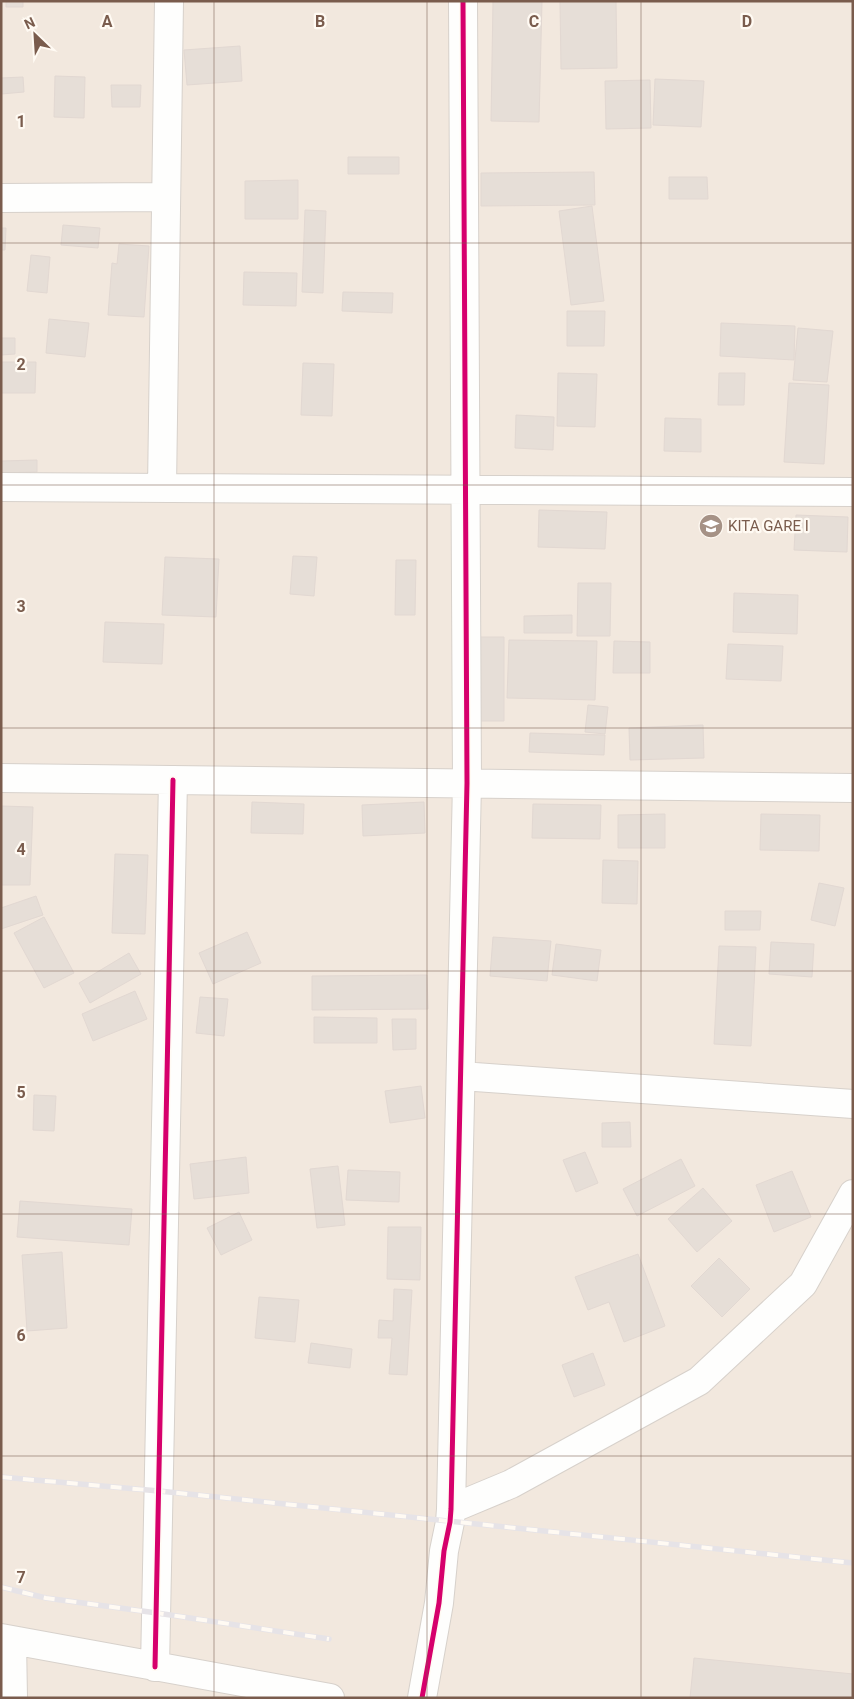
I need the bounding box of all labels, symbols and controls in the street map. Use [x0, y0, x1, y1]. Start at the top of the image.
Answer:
north arrow [10, 10, 60, 60]
text: A [102, 12, 113, 31]
text: B [315, 12, 325, 31]
text: C [529, 12, 539, 31]
text: D [742, 12, 752, 31]
text: N [22, 14, 37, 33]
text: 1 [16, 112, 26, 131]
text: 2 [16, 355, 26, 374]
school or university icon: KITA GARE I [698, 513, 724, 539]
place label: KITA GARE I [728, 517, 809, 535]
text: 3 [16, 597, 26, 616]
text: 4 [16, 840, 26, 859]
text: 5 [16, 1083, 26, 1102]
text: 6 [16, 1326, 26, 1345]
text: 7 [16, 1568, 26, 1587]

